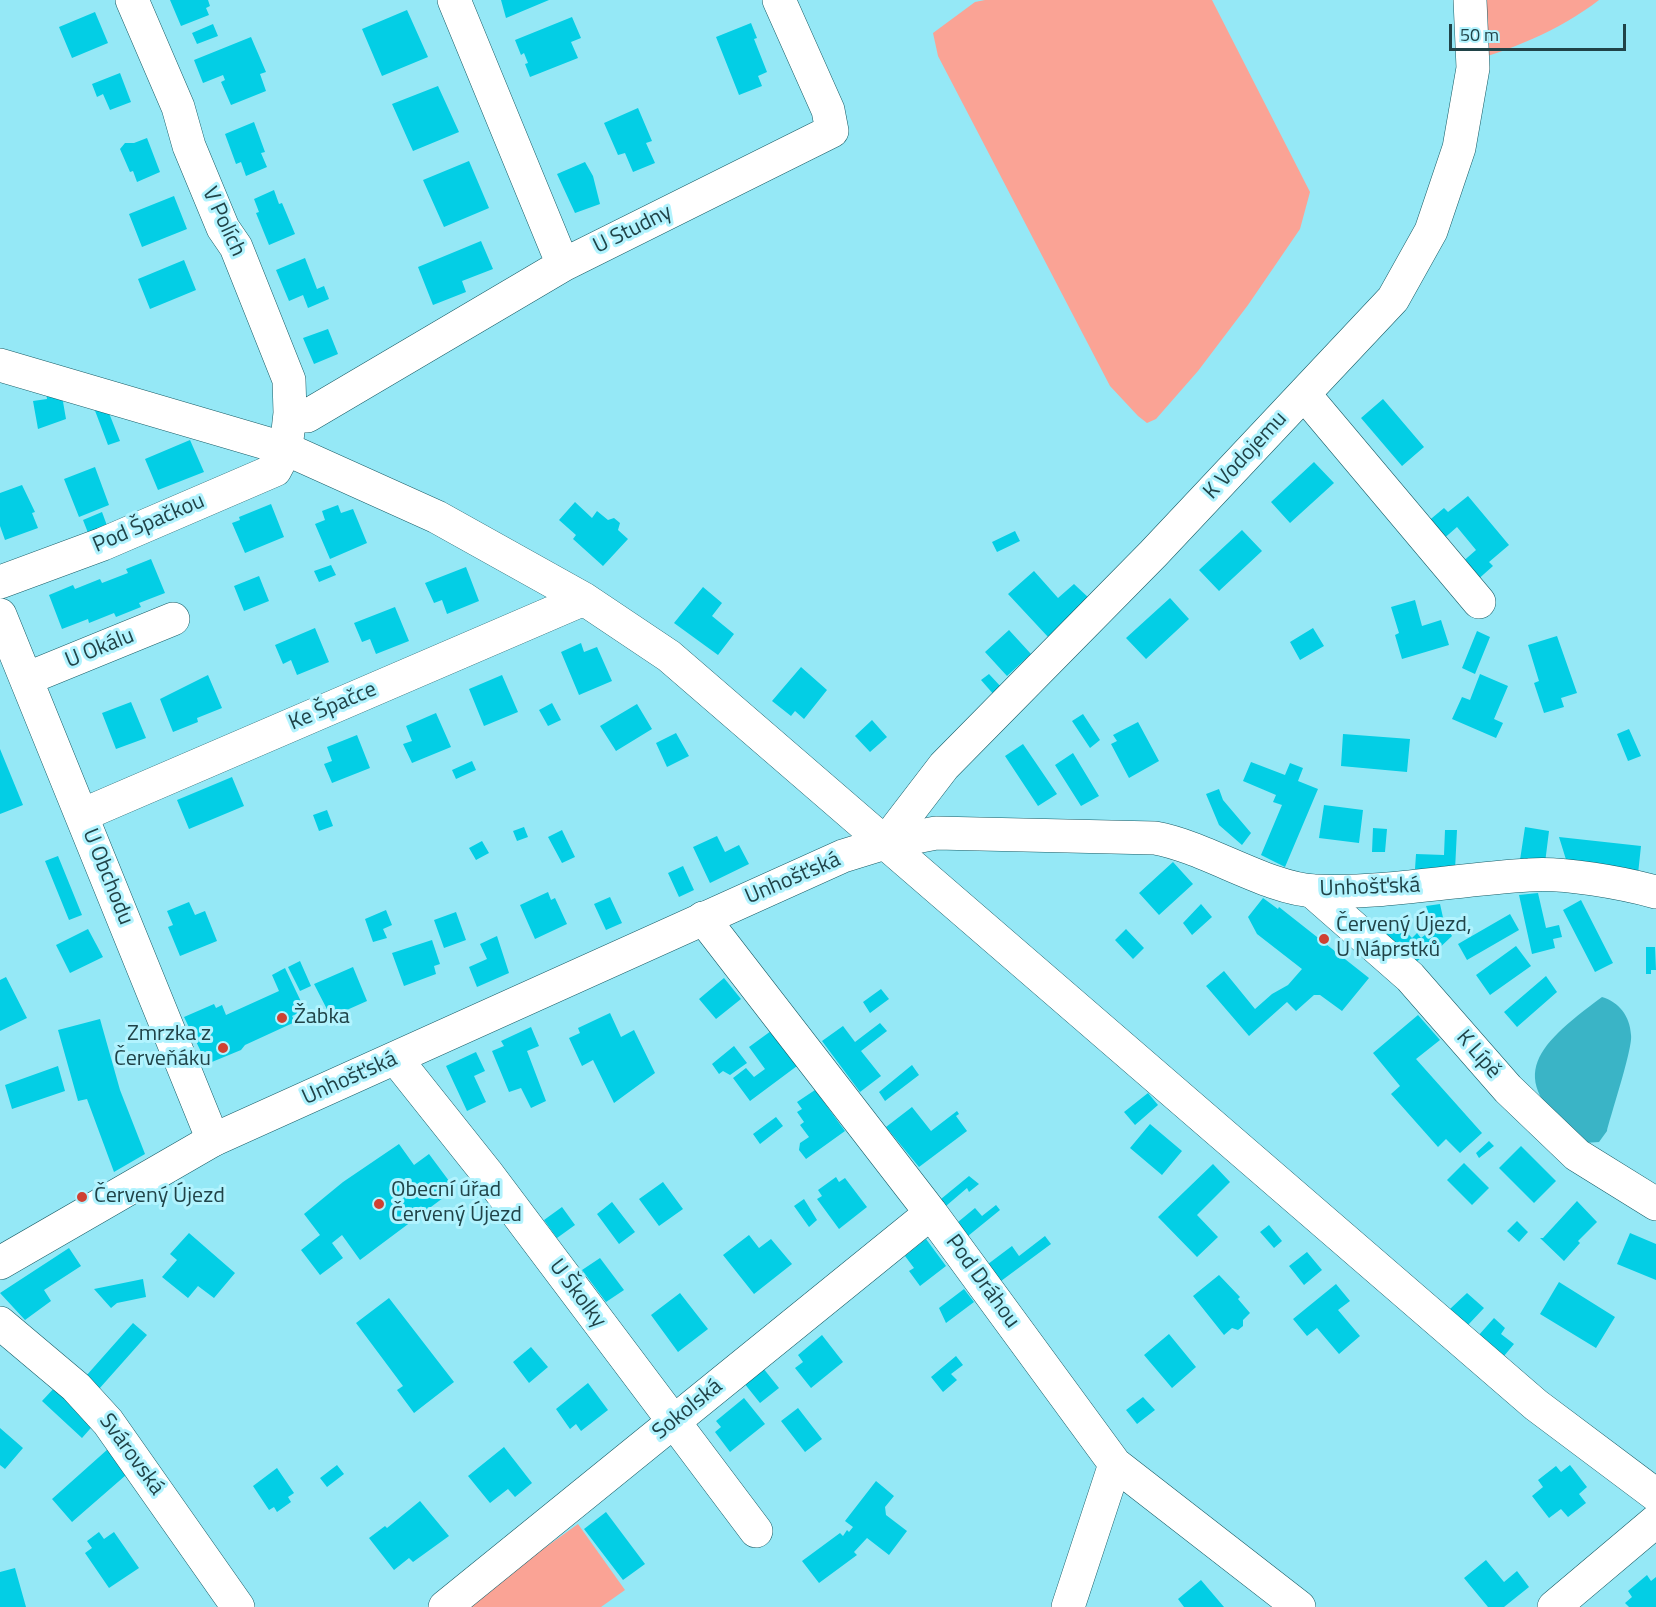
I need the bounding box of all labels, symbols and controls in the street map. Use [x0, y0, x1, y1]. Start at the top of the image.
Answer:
scale bar [1452, 12, 1629, 50]
text: 50 m [1460, 21, 1499, 48]
street label: V Polích [196, 183, 250, 261]
street label: U Studny [589, 200, 677, 260]
street label: K Vodojemu [1199, 407, 1293, 505]
street label: Pod Špačkou [89, 489, 209, 559]
street label: U Okálu [62, 623, 138, 675]
street label: Ke Špačce [285, 677, 381, 737]
street label: U Obchodu [76, 825, 138, 929]
street label: Unhošťská [741, 847, 845, 911]
street label: Unhošťská [1319, 873, 1421, 903]
place label: Červený Újezd, U Náprstků [1336, 913, 1472, 964]
marker: Červený Újezd, U Náprstků [1317, 932, 1331, 946]
place label: Žabka [294, 1005, 350, 1031]
marker: Žabka [275, 1011, 289, 1025]
place label: Zmrzka z Červeňáku [114, 1022, 211, 1074]
street label: K Lípě [1450, 1025, 1506, 1085]
marker: Zmrzka z Červeňáku [216, 1041, 230, 1055]
street label: Unhošťská [299, 1046, 401, 1112]
place label: Obecní úřad Červený Újezd [391, 1178, 522, 1230]
place label: Červený Újezd [94, 1184, 225, 1210]
marker: Červený Újezd [75, 1190, 89, 1204]
marker: Obecní úřad Červený Újezd [372, 1197, 386, 1211]
street label: Pod Dráhou [939, 1230, 1025, 1334]
street label: U Školky [543, 1254, 611, 1334]
street label: Sokolská [648, 1374, 728, 1446]
street label: Svárovská [93, 1409, 169, 1501]

